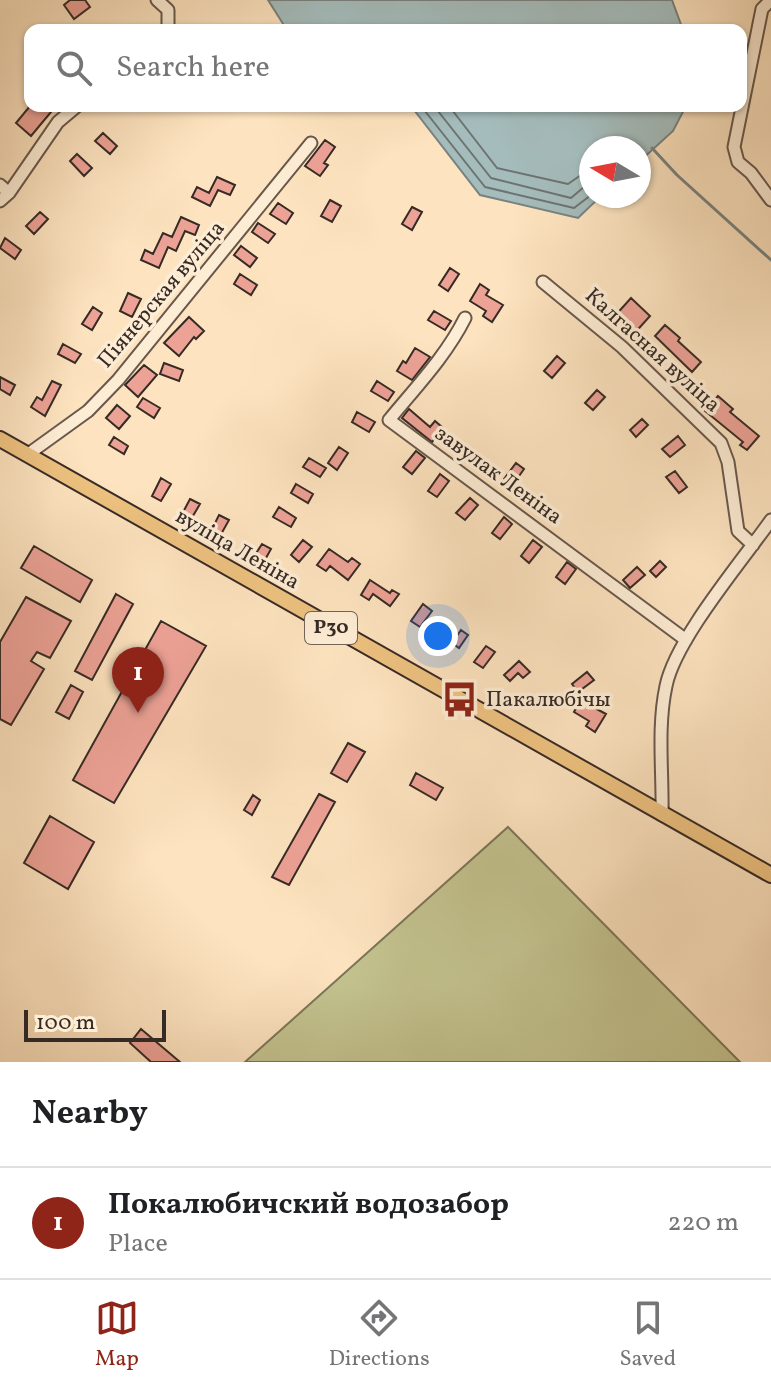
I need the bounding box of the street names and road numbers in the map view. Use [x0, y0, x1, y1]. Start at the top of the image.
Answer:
street label: Піянерская вуліца [91, 215, 233, 375]
street label: Калгасная вуліца [577, 282, 727, 421]
street label: завулак Леніна [428, 419, 568, 533]
street label: вуліца Леніна [169, 502, 305, 598]
road number: Р30 [305, 612, 357, 644]

